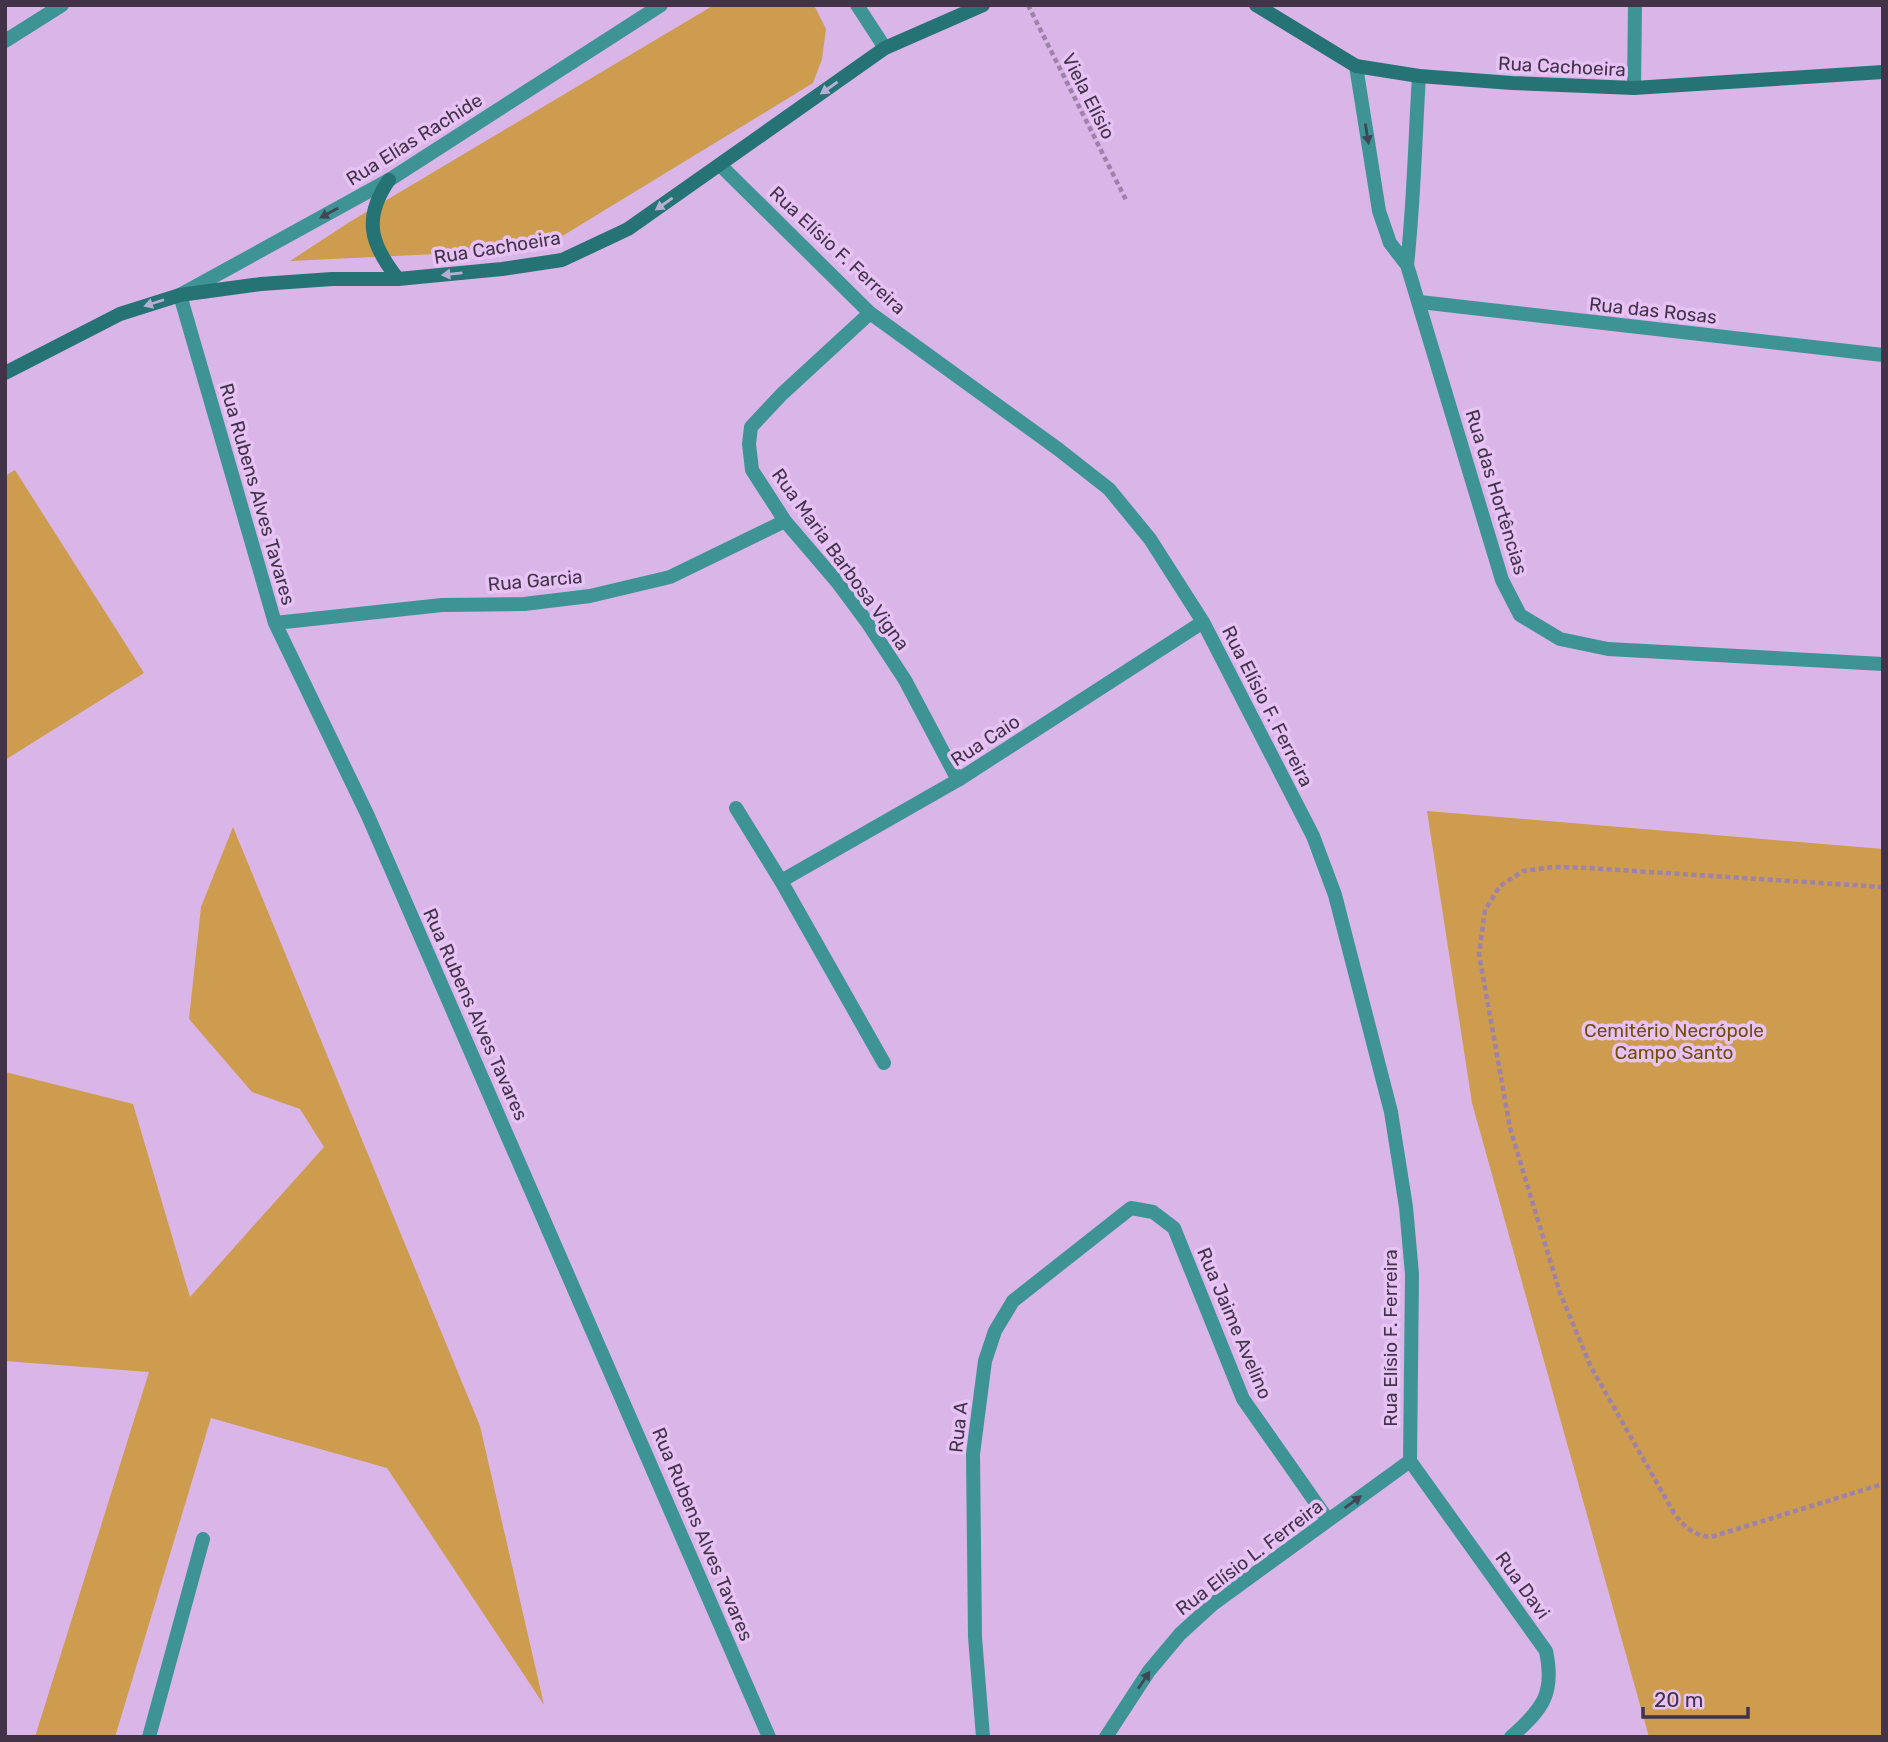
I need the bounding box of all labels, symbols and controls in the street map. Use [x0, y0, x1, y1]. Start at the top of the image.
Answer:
street label: Viela Elísio [1057, 49, 1120, 143]
street label: Rua Cachoeira [1497, 52, 1626, 81]
one-way arrow [820, 81, 838, 95]
street label: Rua Elías Rachide [342, 88, 487, 191]
one-way arrow [1362, 123, 1373, 145]
street label: Rua Elísio F. Ferreira [765, 181, 910, 319]
one-way arrow [655, 197, 673, 211]
one-way arrow [320, 207, 339, 219]
street label: Rua Cachoeira [432, 226, 562, 269]
one-way arrow [441, 269, 463, 280]
street label: Rua das Rosas [1588, 292, 1718, 329]
one-way arrow [143, 299, 164, 309]
street label: Rua Rubens Alves Tavares [215, 381, 300, 608]
street label: Rua das Hortências [1460, 407, 1533, 578]
street label: Rua Maria Barbosa Vigna [767, 464, 914, 655]
street label: Rua Garcia [487, 565, 583, 596]
street label: Rua Elísio F. Ferreira [1217, 622, 1318, 791]
street label: Rua Caio [946, 710, 1024, 771]
street label: Rua Rubens Alves Tavares [418, 905, 533, 1124]
park label: Cemitério Necrópole Campo Santo [1584, 1019, 1764, 1064]
street label: Rua Jaime Avelino [1192, 1244, 1277, 1402]
street label: Rua Elísio F. Ferreira [1379, 1249, 1402, 1427]
street label: Rua A [944, 1400, 973, 1454]
street label: Rua Rubens Alves Tavares [647, 1424, 758, 1644]
street label: Rua Elísio L. Ferreira [1171, 1495, 1327, 1620]
one-way arrow [1344, 1495, 1363, 1509]
street label: Rua Davi [1491, 1547, 1555, 1623]
one-way arrow [1137, 1671, 1151, 1689]
scale bar [1643, 1676, 1748, 1720]
text: 20 m [1654, 1687, 1703, 1712]

